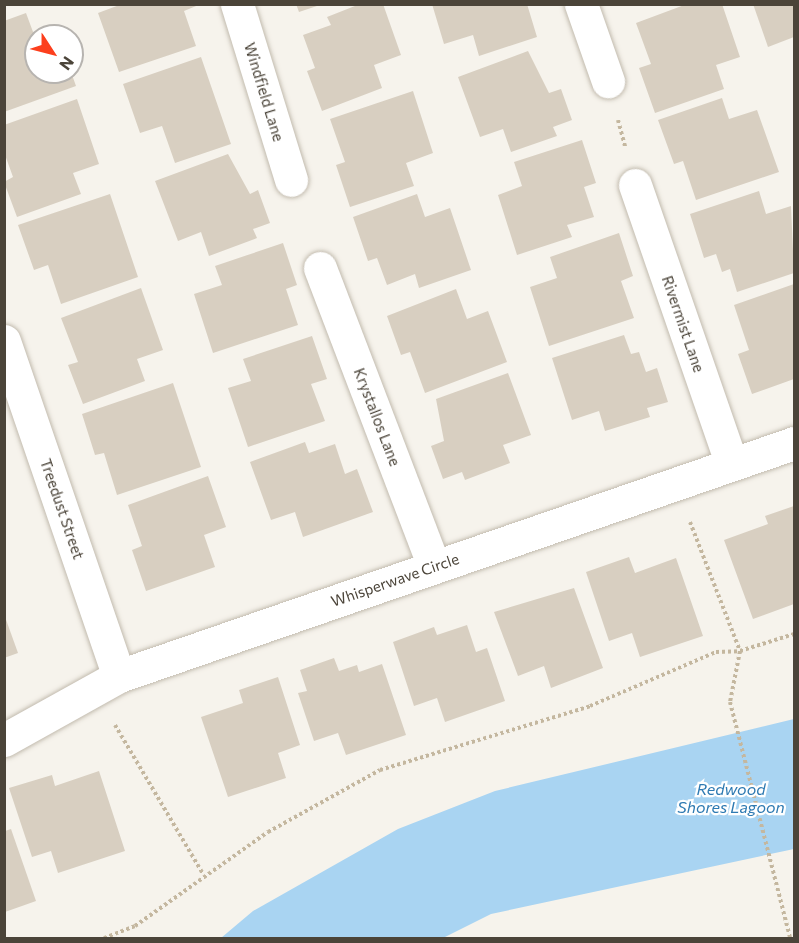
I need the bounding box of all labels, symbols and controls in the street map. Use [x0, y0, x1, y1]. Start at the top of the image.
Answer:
north arrow [24, 24, 84, 84]
street label: Windfield Lane [240, 40, 288, 144]
text: N [56, 53, 79, 74]
street label: Rivermist Lane [658, 273, 708, 375]
street label: Krystallos Lane [350, 365, 404, 469]
street label: Treedust Street [36, 456, 88, 562]
street label: Whisperwave Circle [329, 550, 461, 610]
water label: Redwood Shores Lagoon [677, 779, 785, 817]

